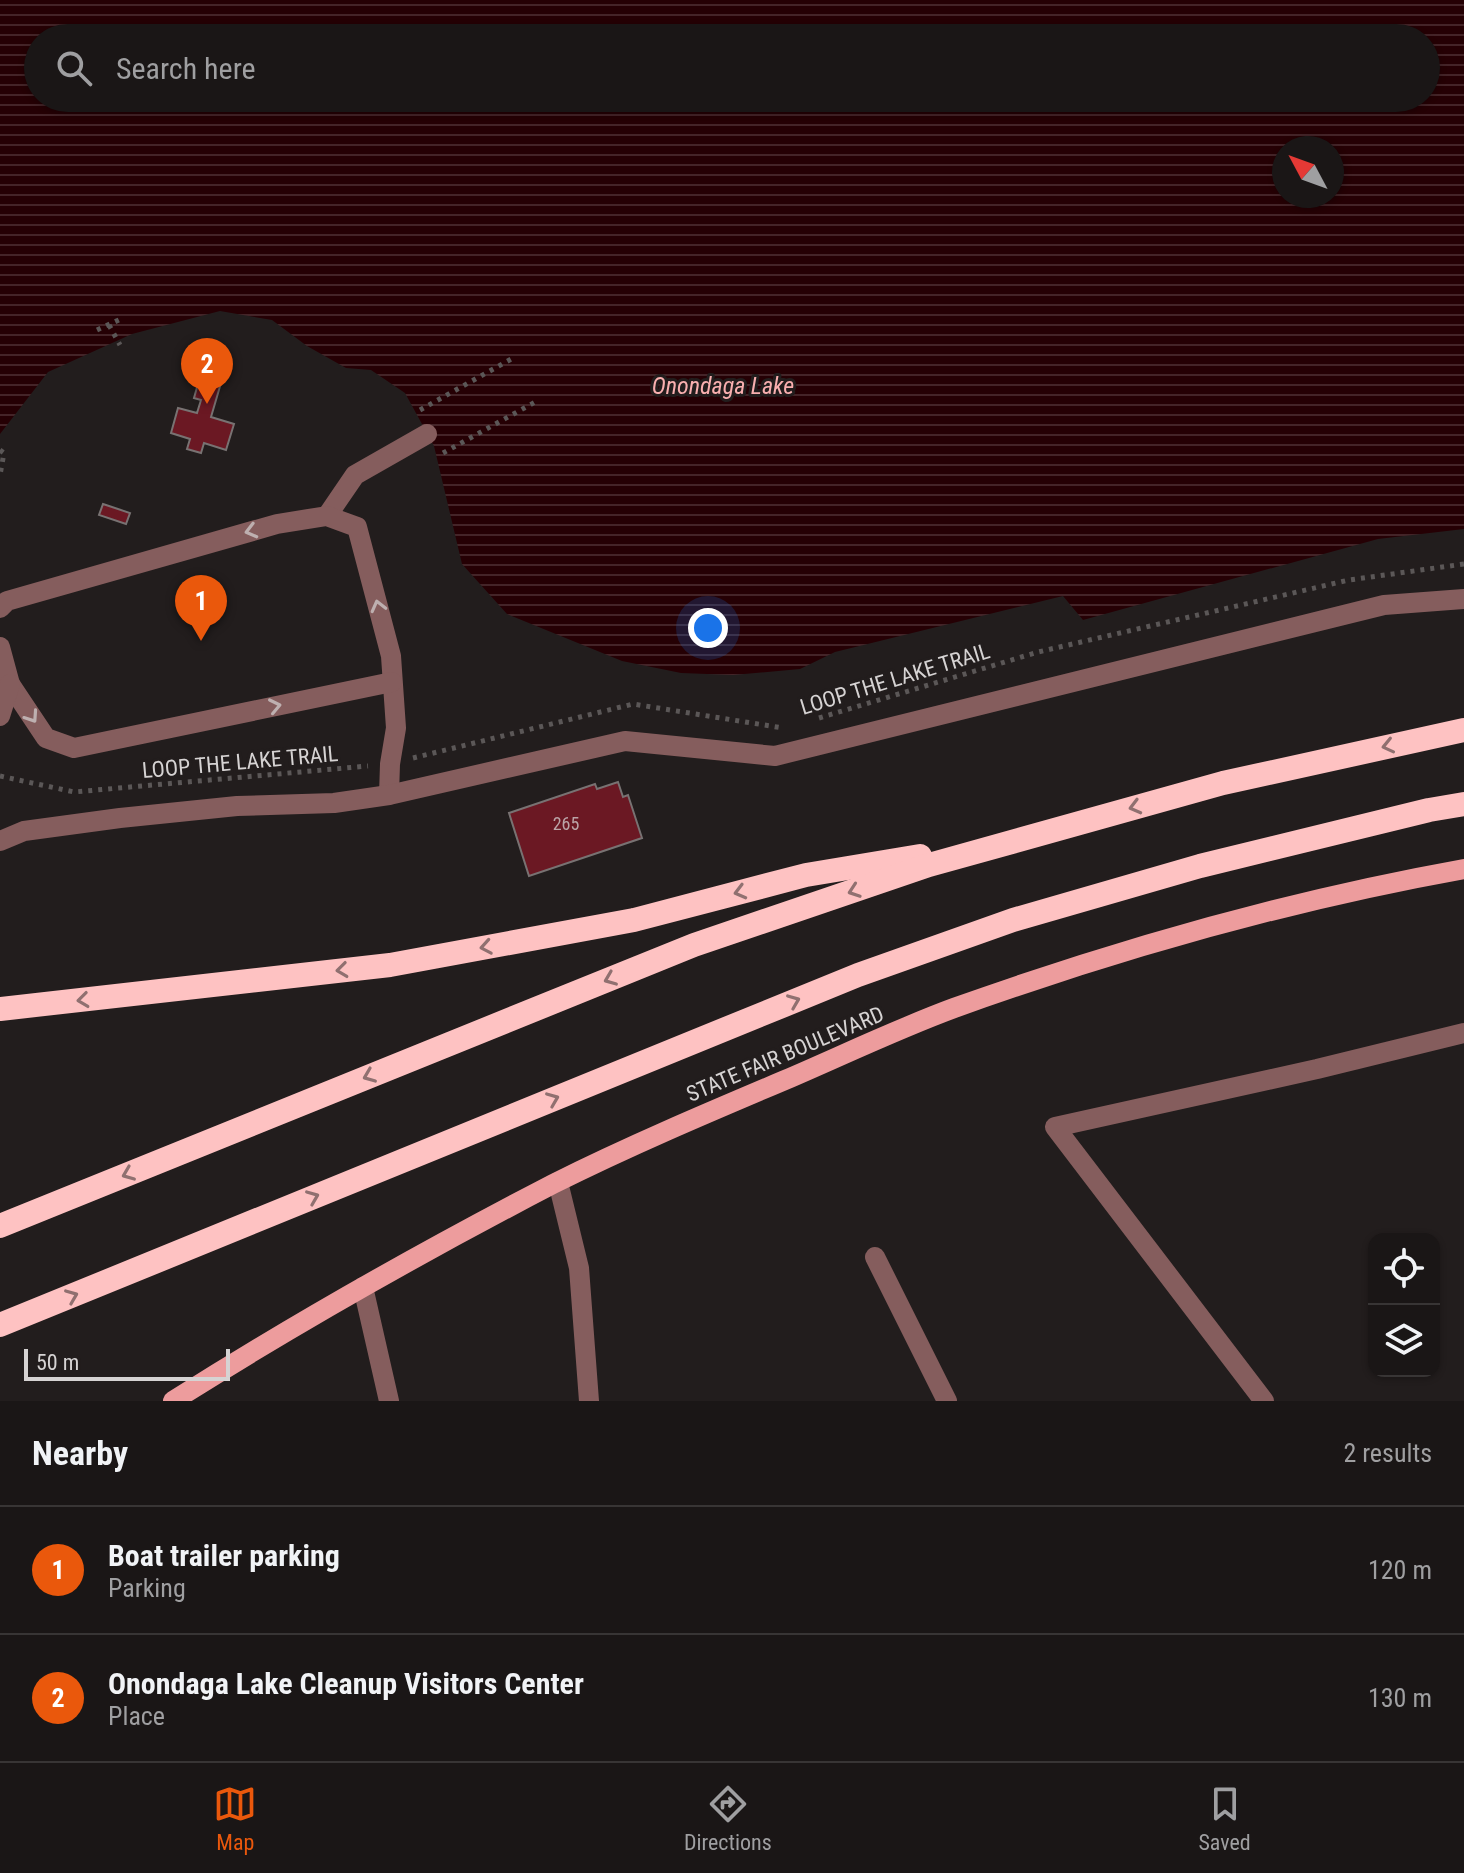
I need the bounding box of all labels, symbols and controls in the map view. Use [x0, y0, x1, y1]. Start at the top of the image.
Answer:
search box [24, 24, 1440, 112]
icon: search [52, 46, 96, 90]
text: Search here [116, 51, 256, 86]
north arrow [1272, 136, 1344, 208]
pin: 2 [181, 338, 233, 404]
water label: Onondaga Lake [652, 372, 794, 400]
one-way arrow [244, 522, 258, 539]
pin: 1 [175, 575, 227, 641]
one-way arrow [371, 599, 388, 613]
your location [688, 608, 728, 648]
street label: LOOP THE LAKE TRAIL [797, 638, 993, 720]
one-way arrow [268, 699, 281, 716]
one-way arrow [22, 708, 37, 723]
one-way arrow [1381, 737, 1395, 754]
street label: LOOP THE LAKE TRAIL [141, 741, 339, 783]
one-way arrow [1128, 798, 1142, 814]
house number: 265 [553, 813, 579, 834]
one-way arrow [848, 881, 862, 897]
one-way arrow [733, 883, 747, 900]
one-way arrow [479, 938, 493, 955]
one-way arrow [335, 962, 348, 979]
one-way arrow [604, 969, 618, 986]
one-way arrow [76, 991, 89, 1008]
one-way arrow [786, 994, 800, 1011]
street label: STATE FAIR BOULEVARD [683, 1001, 887, 1107]
one-way arrow [363, 1067, 377, 1083]
one-way arrow [545, 1092, 559, 1108]
one-way arrow [122, 1164, 136, 1181]
one-way arrow [305, 1191, 319, 1207]
map controls [1368, 1233, 1440, 1377]
button: locate [1368, 1233, 1440, 1305]
one-way arrow [64, 1289, 78, 1305]
button: layers [1368, 1305, 1440, 1377]
scale bar [24, 1345, 230, 1381]
text: 50 m [36, 1350, 79, 1375]
text: Nearby [32, 1433, 128, 1473]
text: 2 results [1343, 1438, 1432, 1468]
text: Boat trailer parking [108, 1538, 340, 1573]
text: 1 [51, 1555, 65, 1585]
text: 120 m [1368, 1555, 1432, 1585]
text: Parking [108, 1573, 186, 1603]
text: Onondaga Lake Cleanup Visitors Center [108, 1666, 584, 1701]
text: 2 [51, 1683, 65, 1713]
text: 130 m [1368, 1683, 1432, 1713]
text: Place [108, 1701, 165, 1731]
tab: Map [213, 1782, 257, 1855]
tab: Directions [684, 1782, 772, 1855]
tab: Saved [1198, 1782, 1251, 1855]

